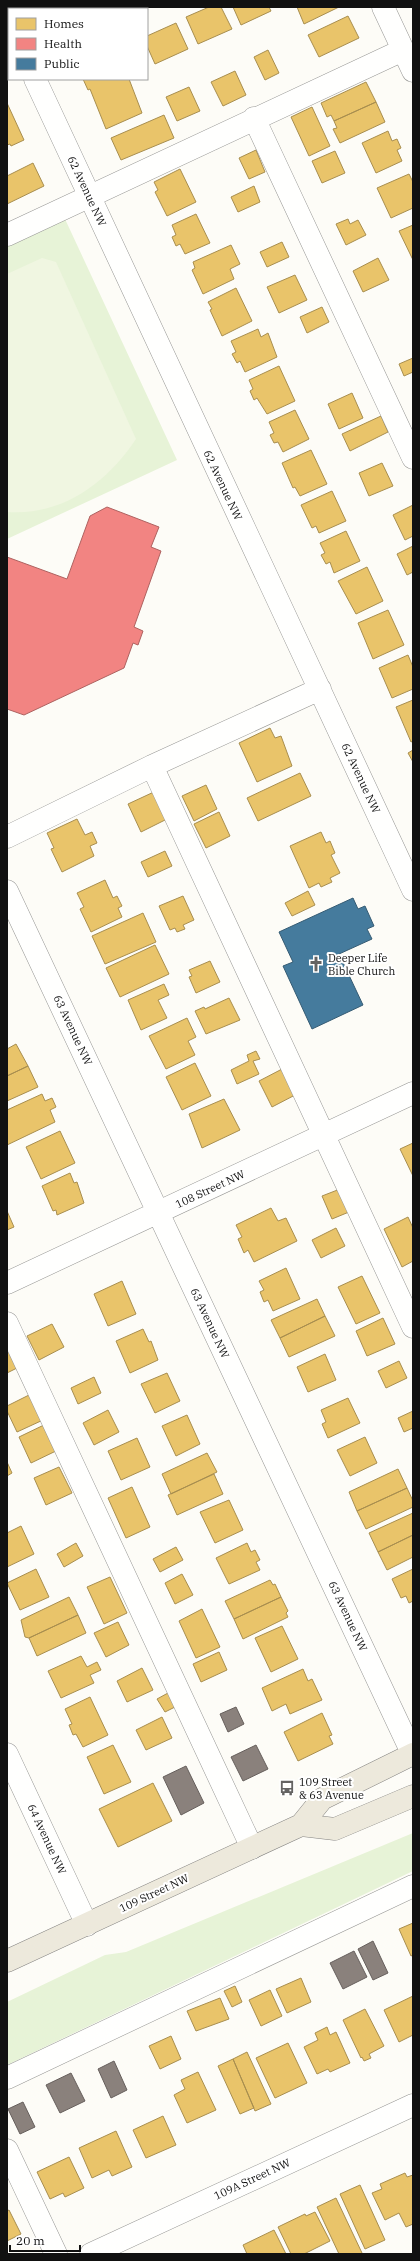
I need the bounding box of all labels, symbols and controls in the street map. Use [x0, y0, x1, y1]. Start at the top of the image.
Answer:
legend [8, 8, 148, 80]
text: Homes [44, 16, 84, 31]
text: Health [44, 36, 82, 51]
text: Public [44, 56, 80, 71]
street label: 62 Avenue NW [65, 154, 110, 229]
street label: 62 Avenue NW [201, 448, 246, 523]
street label: 62 Avenue NW [339, 741, 384, 816]
place label: Deeper Life Bible Church [328, 951, 396, 978]
church icon: Deeper Life Bible Church [307, 955, 325, 973]
street label: 63 Avenue NW [51, 993, 96, 1068]
street label: 108 Street NW [173, 1167, 247, 1211]
street label: 63 Avenue NW [188, 1286, 233, 1361]
street label: 63 Avenue NW [326, 1579, 371, 1654]
place label: 109 Street & 63 Avenue [299, 1775, 364, 1802]
bus stop icon: 109 Street & 63 Avenue [278, 1779, 296, 1797]
street label: 64 Avenue NW [25, 1802, 70, 1877]
street label: 109 Street NW [117, 1871, 191, 1915]
street label: 109A Street NW [212, 2155, 293, 2203]
scale bar [10, 2227, 80, 2253]
text: 20 m [16, 2233, 45, 2248]

